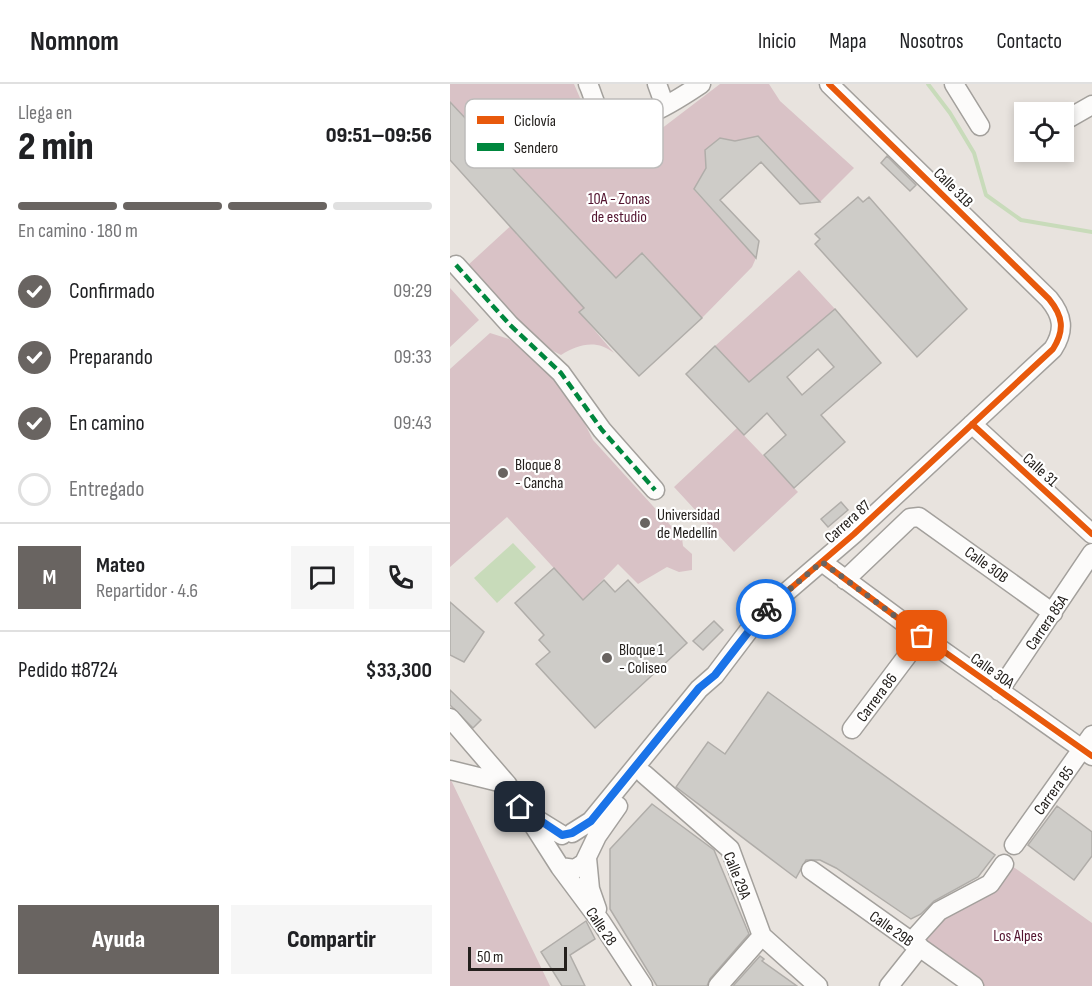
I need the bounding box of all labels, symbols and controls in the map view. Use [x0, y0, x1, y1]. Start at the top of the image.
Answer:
text: Nomnom [30, 25, 119, 58]
text: Inicio [758, 29, 796, 54]
text: Mapa [829, 29, 867, 54]
text: Nosotros [900, 29, 964, 54]
text: Contacto [997, 29, 1062, 54]
legend [465, 99, 663, 168]
text: Llega en [18, 101, 72, 125]
map controls [1014, 102, 1074, 162]
button: locate [1014, 102, 1074, 162]
text: Ciclovía [514, 112, 556, 131]
text: 09:51–09:56 [326, 122, 432, 149]
text: 2 min [18, 124, 94, 171]
text: Sendero [514, 139, 558, 158]
street label: Calle 31B [929, 164, 977, 212]
park label: 10A - Zonas de estudio [588, 190, 650, 227]
text: En camino · 180 m [18, 219, 138, 243]
icon: check [18, 275, 51, 308]
text: Confirmado [69, 278, 155, 305]
text: 09:29 [393, 279, 432, 303]
icon: check [18, 341, 51, 374]
text: Preparando [69, 344, 153, 371]
text: 09:33 [394, 345, 432, 369]
icon: check [18, 407, 51, 440]
text: En camino [69, 410, 145, 437]
text: 09:43 [394, 411, 432, 435]
street label: Calle 31 [1018, 449, 1062, 491]
place label: Bloque 8 - Cancha [515, 456, 563, 493]
marker: Bloque 8 - Cancha [496, 466, 510, 480]
text: Entregado [69, 476, 144, 503]
street label: Carrera 87 [821, 496, 875, 548]
place label: Universidad de Medellín [657, 506, 720, 543]
marker: Universidad de Medellín [638, 516, 652, 530]
street label: Calle 30B [960, 543, 1012, 587]
button: chat [291, 546, 354, 609]
button: phone [369, 546, 432, 609]
text: Mateo [96, 552, 145, 579]
text: M [43, 564, 56, 591]
text: Repartidor · 4.6 [96, 579, 198, 603]
courier [736, 579, 796, 639]
street label: Carrera 85A [1022, 592, 1073, 654]
icon: bike [750, 593, 783, 626]
pin [896, 610, 947, 661]
icon: bag [905, 619, 938, 652]
place label: Bloque 1 - Coliseo [619, 641, 667, 678]
street label: Calle 30A [967, 649, 1018, 693]
marker: Bloque 1 - Coliseo [600, 651, 614, 665]
text: Pedido #8724 [18, 657, 118, 684]
text: $33,300 [365, 657, 432, 684]
street label: Carrera 86 [853, 670, 902, 726]
street label: Carrera 85 [1030, 763, 1078, 819]
pin [494, 781, 545, 832]
icon: home [503, 790, 536, 823]
street label: Calle 29A [719, 849, 755, 902]
street label: Calle 28 [581, 904, 620, 950]
button: Ayuda [18, 905, 219, 974]
button: Compartir [231, 905, 432, 974]
street label: Calle 29B [865, 907, 917, 951]
park label: Los Alpes [993, 927, 1043, 946]
scale bar [468, 944, 567, 972]
text: 50 m [477, 948, 503, 967]

